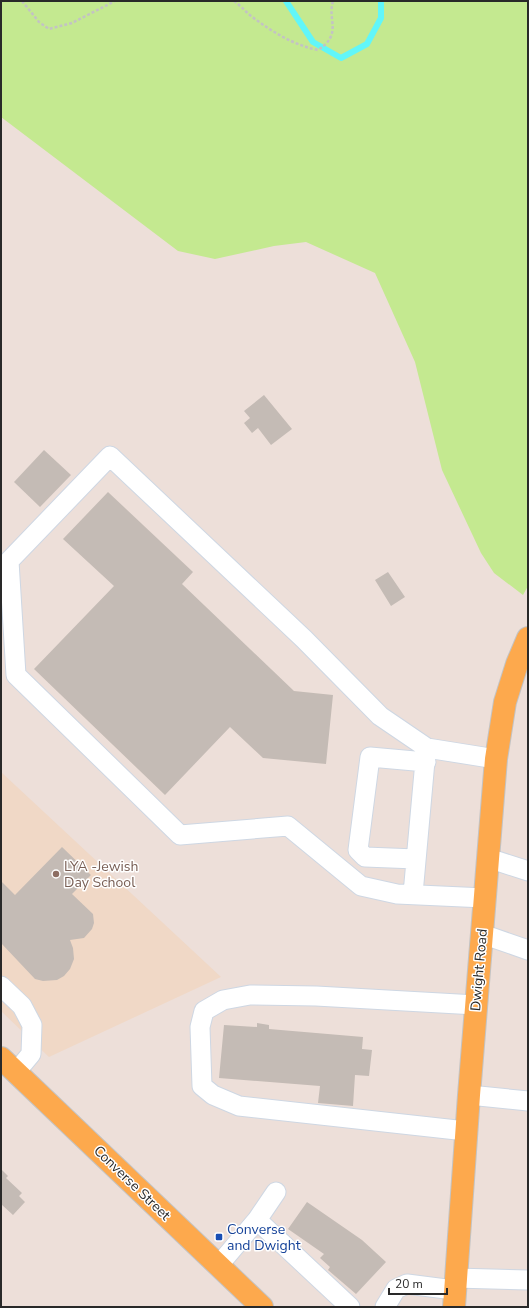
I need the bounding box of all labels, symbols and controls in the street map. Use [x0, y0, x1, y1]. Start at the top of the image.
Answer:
place label: LYA -Jewish Day School [64, 857, 138, 892]
marker: LYA -Jewish Day School [51, 869, 61, 879]
street label: Dwight Road [466, 928, 492, 1012]
street label: Converse Street [89, 1141, 175, 1225]
place label: Converse and Dwight [227, 1220, 301, 1255]
marker: Converse and Dwight [214, 1232, 224, 1242]
scale bar [389, 1270, 447, 1296]
text: 20 m [395, 1276, 423, 1292]

